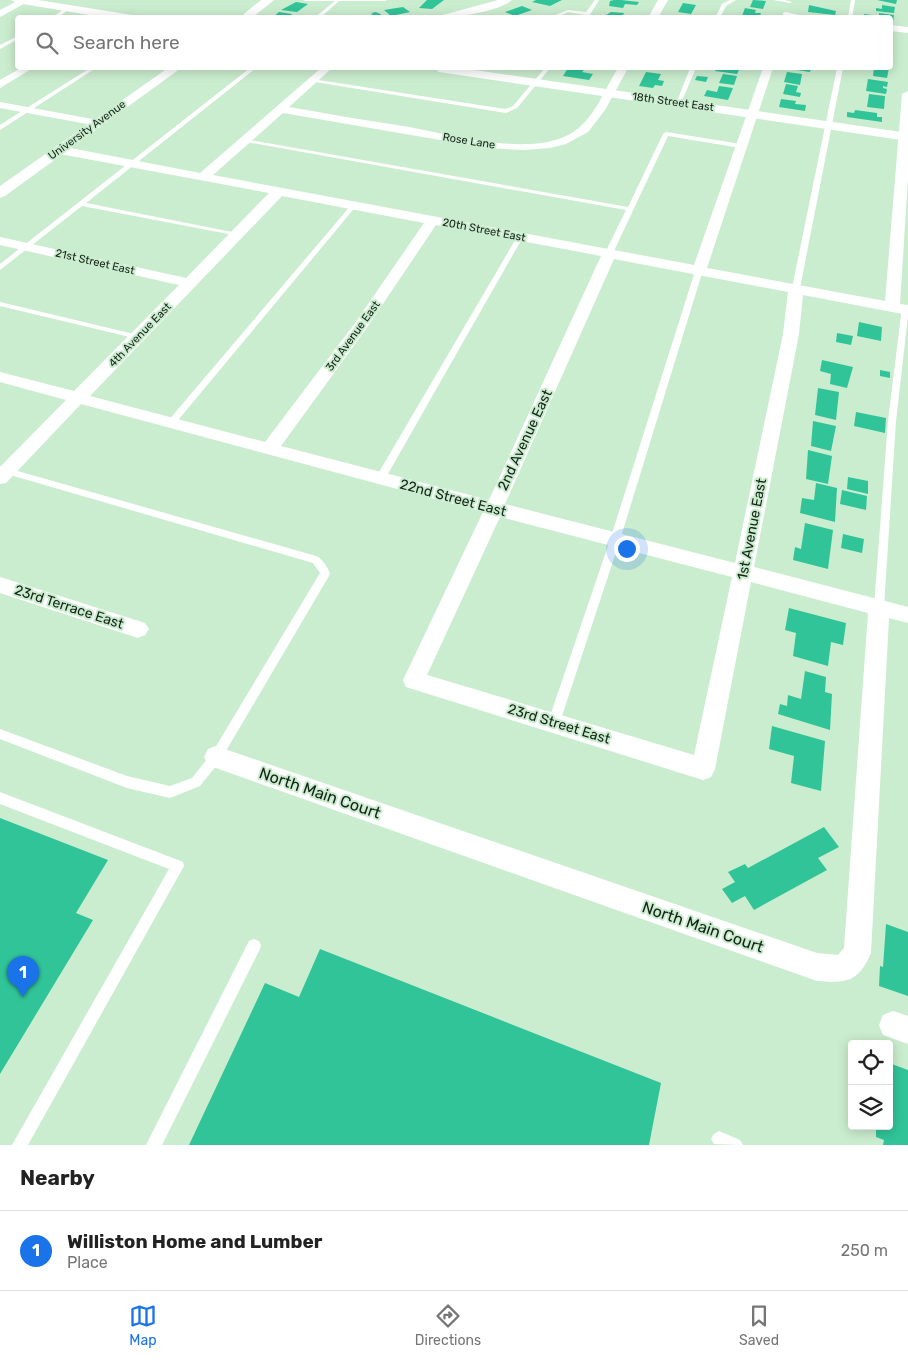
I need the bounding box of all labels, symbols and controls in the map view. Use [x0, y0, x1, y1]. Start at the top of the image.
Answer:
search box [15, 15, 893, 70]
icon: search [33, 29, 61, 57]
text: Search here [73, 31, 180, 54]
street label: 18th Street East [631, 90, 715, 114]
street label: University Avenue [46, 98, 128, 162]
street label: Rose Lane [442, 130, 496, 152]
street label: 20th Street East [441, 216, 527, 245]
street label: 21st Street East [54, 247, 137, 278]
street label: 3rd Avenue East [323, 298, 383, 374]
street label: 4th Avenue East [106, 300, 174, 370]
street label: 2nd Avenue East [494, 386, 556, 493]
street label: 22nd Street East [398, 476, 509, 521]
street label: 1st Avenue East [734, 476, 770, 581]
your location [614, 536, 640, 562]
street label: 23rd Terrace East [12, 581, 126, 633]
street label: 23rd Street East [506, 700, 613, 748]
street label: North Main Court [257, 763, 383, 823]
street label: North Main Court [640, 897, 766, 957]
pin: 1 [7, 956, 39, 997]
map controls [848, 1040, 893, 1130]
button: locate [848, 1040, 893, 1085]
button: layers [848, 1085, 893, 1130]
text: Nearby [20, 1165, 95, 1190]
text: Williston Home and Lumber [67, 1230, 322, 1253]
text: 1 [32, 1241, 40, 1260]
text: 250 m [841, 1241, 888, 1260]
text: Place [67, 1253, 108, 1272]
tab: Map [129, 1302, 157, 1349]
tab: Directions [415, 1302, 481, 1349]
tab: Saved [739, 1302, 779, 1349]

